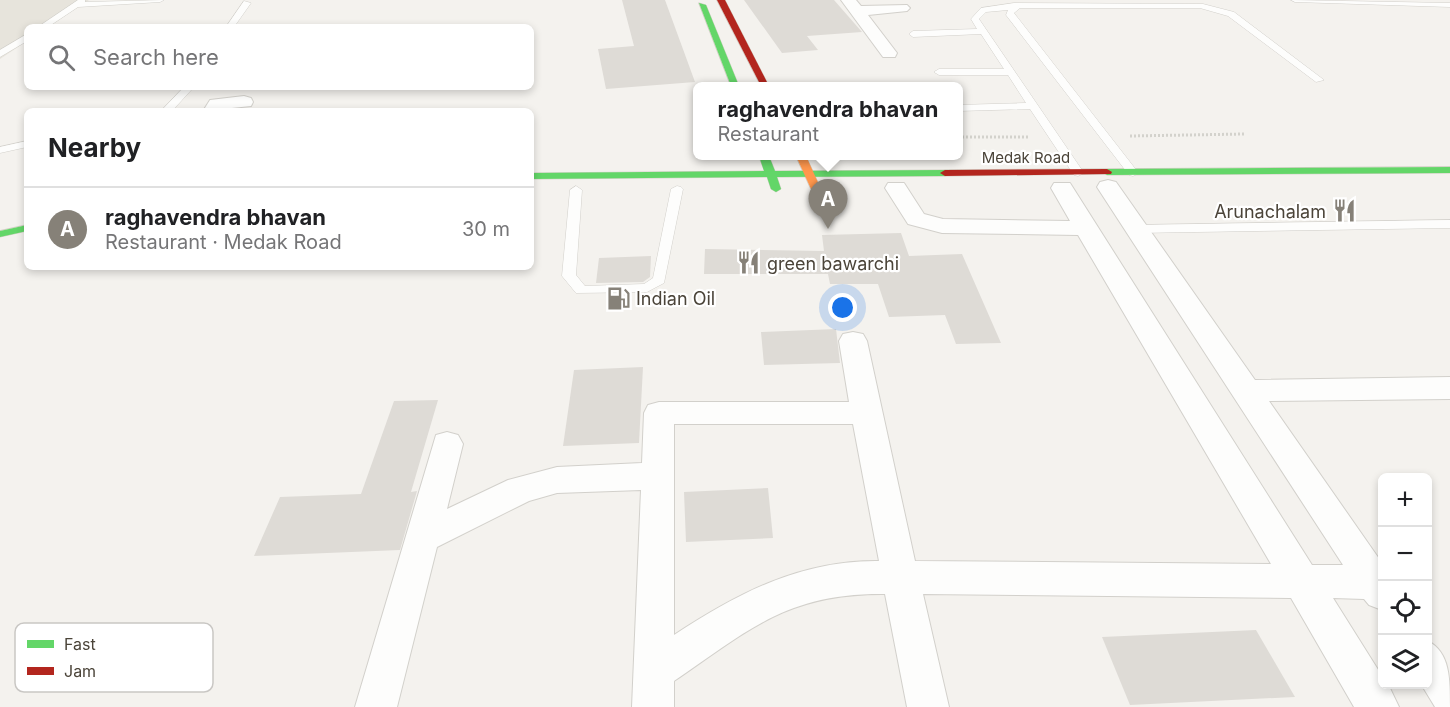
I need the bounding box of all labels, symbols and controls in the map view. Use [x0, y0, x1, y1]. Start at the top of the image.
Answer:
search box [24, 24, 534, 90]
icon: search [45, 41, 78, 74]
text: Search here [93, 44, 219, 70]
popup [693, 82, 963, 160]
text: raghavendra bhavan [718, 96, 938, 122]
text: Restaurant [718, 122, 819, 146]
text: Nearby [48, 132, 141, 163]
street label: Medak Road [982, 148, 1070, 167]
pin: A [808, 180, 848, 229]
restaurant icon: Arunachalam [1331, 198, 1357, 224]
place label: Arunachalam [1214, 201, 1326, 222]
text: raghavendra bhavan [105, 204, 326, 230]
text: A [60, 217, 75, 241]
text: 30 m [462, 217, 510, 241]
text: Restaurant · Medak Road [105, 230, 342, 254]
restaurant icon: green bawarchi [736, 250, 762, 276]
place label: green bawarchi [767, 253, 899, 274]
fuel station icon: Indian Oil [605, 285, 631, 311]
place label: Indian Oil [636, 288, 715, 309]
your location [828, 293, 857, 322]
map controls [1378, 473, 1432, 689]
button: + [1378, 473, 1432, 527]
button: − [1378, 527, 1432, 581]
button: locate [1378, 581, 1432, 635]
legend [15, 623, 213, 692]
text: Fast [64, 634, 96, 654]
button: layers [1378, 635, 1432, 689]
text: Jam [64, 661, 96, 681]

